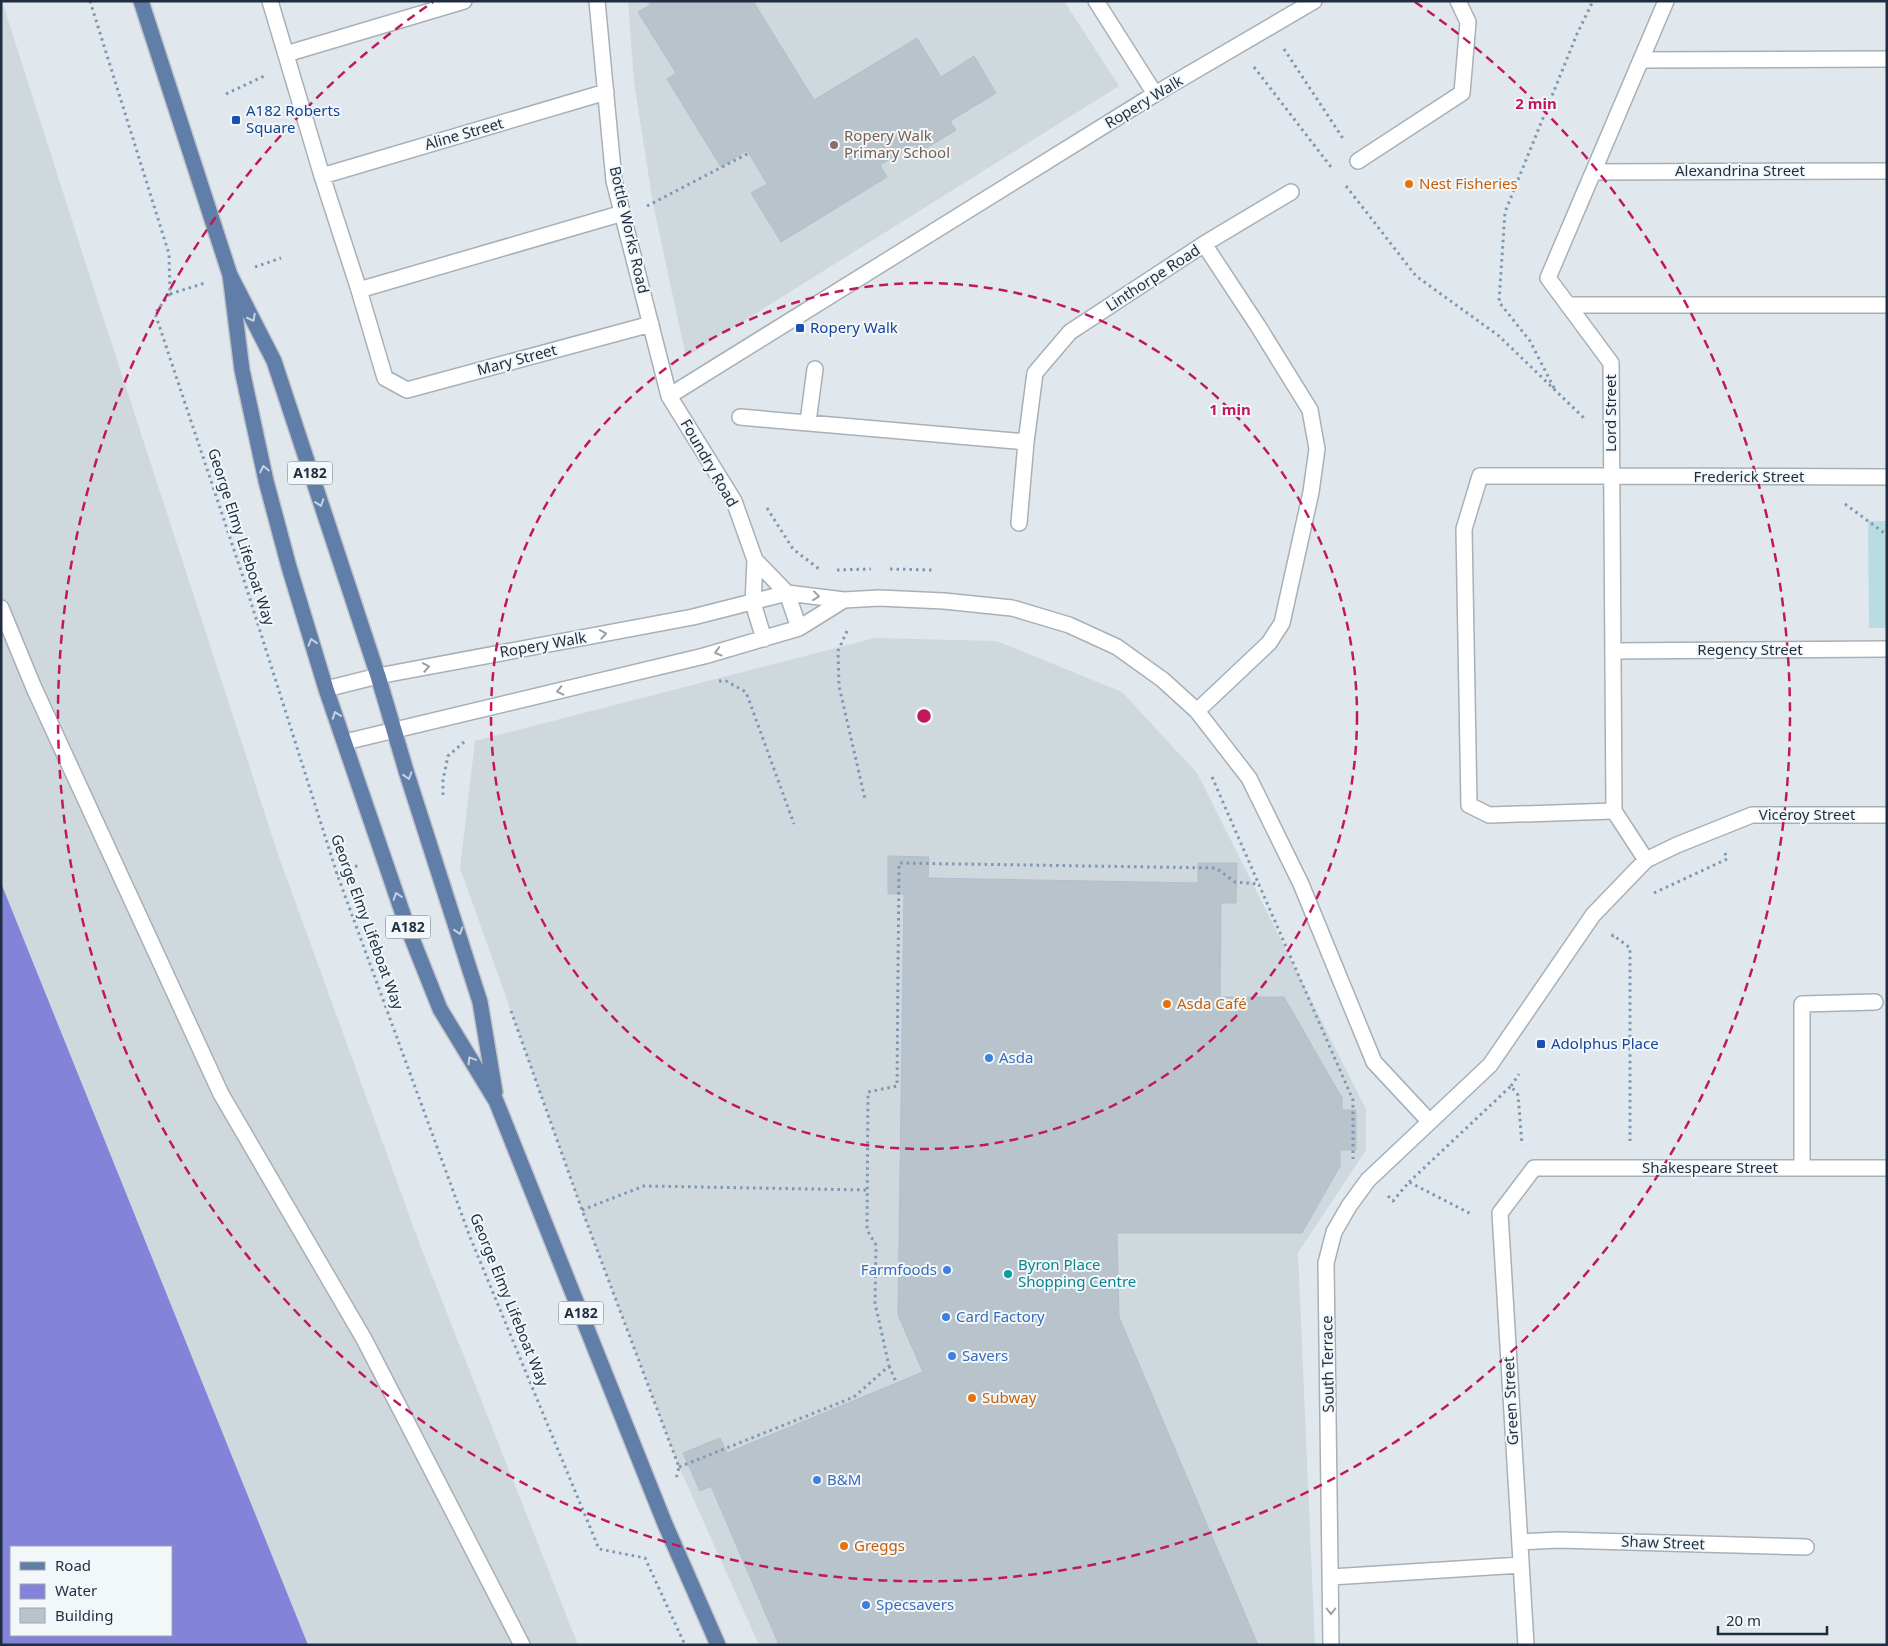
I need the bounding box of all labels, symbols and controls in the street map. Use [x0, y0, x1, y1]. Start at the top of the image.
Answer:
street label: Ropery Walk [1101, 70, 1186, 132]
text: 2 min [1515, 93, 1557, 113]
place label: A182 Roberts Square [246, 100, 340, 137]
street label: Aline Street [422, 112, 506, 154]
marker: A182 Roberts Square [230, 114, 242, 126]
place label: Ropery Walk Primary School [844, 125, 950, 162]
marker: Ropery Walk Primary School [828, 139, 840, 151]
street label: Alexandrina Street [1675, 160, 1806, 180]
street label: Bottle Works Road [606, 164, 654, 295]
place label: Nest Fisheries [1419, 173, 1518, 193]
marker: Nest Fisheries [1403, 178, 1415, 190]
street label: Linthorpe Road [1101, 239, 1203, 315]
one-way arrow [246, 313, 256, 322]
place label: Ropery Walk [810, 317, 898, 337]
marker: Ropery Walk [794, 322, 806, 334]
street label: Mary Street [475, 339, 559, 379]
street label: Lord Street [1600, 374, 1620, 452]
text: 1 min [1209, 399, 1251, 419]
street label: Foundry Road [677, 415, 743, 510]
street label: George Elmy Lifeboat Way [204, 446, 280, 628]
road number: A182 [288, 462, 332, 484]
one-way arrow [259, 464, 269, 473]
street label: Frederick Street [1694, 466, 1805, 486]
one-way arrow [315, 498, 325, 507]
one-way arrow [812, 590, 820, 601]
street label: Ropery Walk [498, 627, 588, 661]
one-way arrow [599, 629, 608, 640]
one-way arrow [307, 638, 317, 647]
street label: Regency Street [1697, 639, 1803, 659]
one-way arrow [714, 647, 722, 657]
one-way arrow [422, 662, 431, 673]
one-way arrow [555, 685, 564, 696]
centre of rings [915, 707, 933, 725]
one-way arrow [332, 711, 342, 720]
one-way arrow [403, 772, 413, 780]
street label: Viceroy Street [1759, 804, 1856, 824]
street label: George Elmy Lifeboat Way [327, 831, 409, 1012]
one-way arrow [393, 893, 403, 901]
road number: A182 [386, 916, 430, 939]
one-way arrow [453, 926, 463, 935]
place label: Asda Café [1177, 993, 1247, 1013]
marker: Asda Café [1161, 998, 1173, 1010]
place label: Adolphus Place [1551, 1033, 1659, 1053]
marker: Adolphus Place [1535, 1038, 1547, 1050]
place label: Asda [999, 1047, 1033, 1067]
marker: Asda [983, 1052, 995, 1064]
one-way arrow [467, 1056, 477, 1065]
street label: Shakespeare Street [1642, 1157, 1778, 1177]
street label: George Elmy Lifeboat Way [466, 1210, 554, 1389]
place label: Byron Place Shopping Centre [1018, 1254, 1136, 1291]
place label: Farmfoods [861, 1259, 937, 1279]
marker: Farmfoods [941, 1264, 953, 1276]
marker: Byron Place Shopping Centre [1002, 1268, 1014, 1280]
road number: A182 [558, 1302, 604, 1325]
place label: Card Factory [956, 1306, 1045, 1326]
marker: Card Factory [940, 1311, 952, 1323]
street label: South Terrace [1316, 1315, 1338, 1413]
place label: Savers [962, 1345, 1008, 1365]
marker: Savers [946, 1350, 958, 1362]
street label: Green Street [1498, 1356, 1522, 1446]
place label: Subway [982, 1387, 1037, 1407]
marker: Subway [966, 1392, 978, 1404]
place label: B&M [827, 1469, 861, 1489]
marker: B&M [811, 1474, 823, 1486]
street label: Shaw Street [1621, 1531, 1706, 1553]
place label: Greggs [854, 1535, 905, 1555]
marker: Greggs [838, 1540, 850, 1552]
legend [10, 1546, 172, 1636]
text: Road [55, 1555, 91, 1575]
text: Water [55, 1580, 97, 1600]
place label: Specsavers [876, 1594, 954, 1614]
marker: Specsavers [860, 1599, 872, 1611]
scale bar [1718, 1604, 1827, 1636]
text: Building [55, 1605, 113, 1625]
one-way arrow [1326, 1608, 1336, 1615]
text: 20 m [1726, 1610, 1761, 1630]

